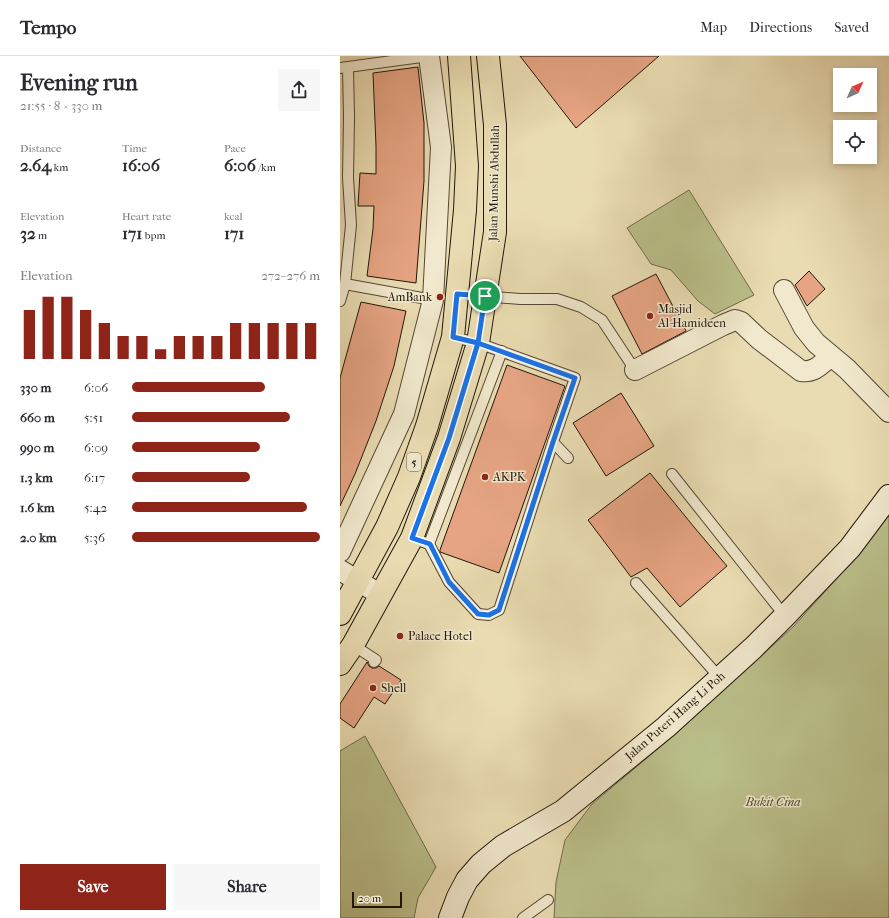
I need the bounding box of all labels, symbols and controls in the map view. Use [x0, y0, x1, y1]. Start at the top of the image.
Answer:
text: Tempo [20, 17, 76, 39]
text: Map [700, 19, 727, 36]
text: Directions [749, 19, 812, 36]
text: Saved [834, 19, 869, 36]
north arrow [833, 68, 877, 112]
map controls [833, 68, 877, 164]
button: share [278, 69, 320, 111]
text: Evening run [20, 70, 138, 96]
text: 21:55 · 8 × 330 m [20, 98, 102, 113]
button: locate [833, 120, 877, 164]
street label: Jalan Munshi Abdullah [486, 124, 502, 242]
text: Distance [20, 142, 61, 155]
text: Time [122, 142, 147, 155]
text: Pace [224, 142, 246, 155]
text: 2.64 [20, 155, 51, 175]
text: 16:06 [122, 155, 160, 175]
text: 6:06 [224, 155, 256, 175]
text: km [51, 161, 68, 174]
text: /km [256, 161, 276, 174]
text: Elevation [20, 210, 64, 223]
text: Heart rate [122, 210, 171, 223]
text: kcal [224, 210, 243, 223]
text: 32 [20, 223, 36, 243]
text: 171 [122, 223, 142, 243]
text: 171 [224, 223, 244, 243]
text: m [36, 229, 47, 242]
text: bpm [142, 229, 166, 242]
text: Elevation [20, 268, 73, 283]
text: 272–276 m [261, 268, 320, 283]
pin [468, 279, 502, 313]
icon: arrive [474, 285, 496, 307]
place label: AmBank [387, 290, 433, 304]
marker: AmBank [435, 292, 445, 302]
place label: Masjid Al-Hamideen [657, 302, 726, 330]
marker: Masjid Al-Hamideen [645, 311, 655, 321]
text: 330 m [20, 380, 51, 395]
text: 6:06 [84, 380, 108, 395]
text: 660 m [20, 410, 55, 425]
text: 5:51 [84, 410, 103, 425]
text: 990 m [20, 440, 54, 455]
text: 6:09 [84, 440, 108, 455]
road number: 5 [407, 453, 421, 471]
text: 1.3 km [20, 470, 53, 485]
text: 6:17 [84, 470, 105, 485]
place label: AKPK [492, 470, 527, 484]
marker: AKPK [480, 472, 490, 482]
text: 1.6 km [20, 500, 54, 515]
text: 5:42 [84, 500, 107, 515]
text: 2.0 km [20, 530, 57, 545]
text: 5:36 [84, 530, 105, 545]
place label: Palace Hotel [408, 629, 473, 643]
marker: Palace Hotel [395, 631, 405, 641]
street label: Jalan Puteri Hang Li Poh [621, 669, 728, 764]
place label: Shell [381, 681, 407, 695]
marker: Shell [368, 683, 378, 693]
park label: Bukit Cina [744, 795, 801, 809]
button: Save [20, 864, 166, 910]
button: Share [174, 864, 320, 910]
scale bar [352, 890, 402, 909]
text: 20 m [358, 892, 381, 905]

